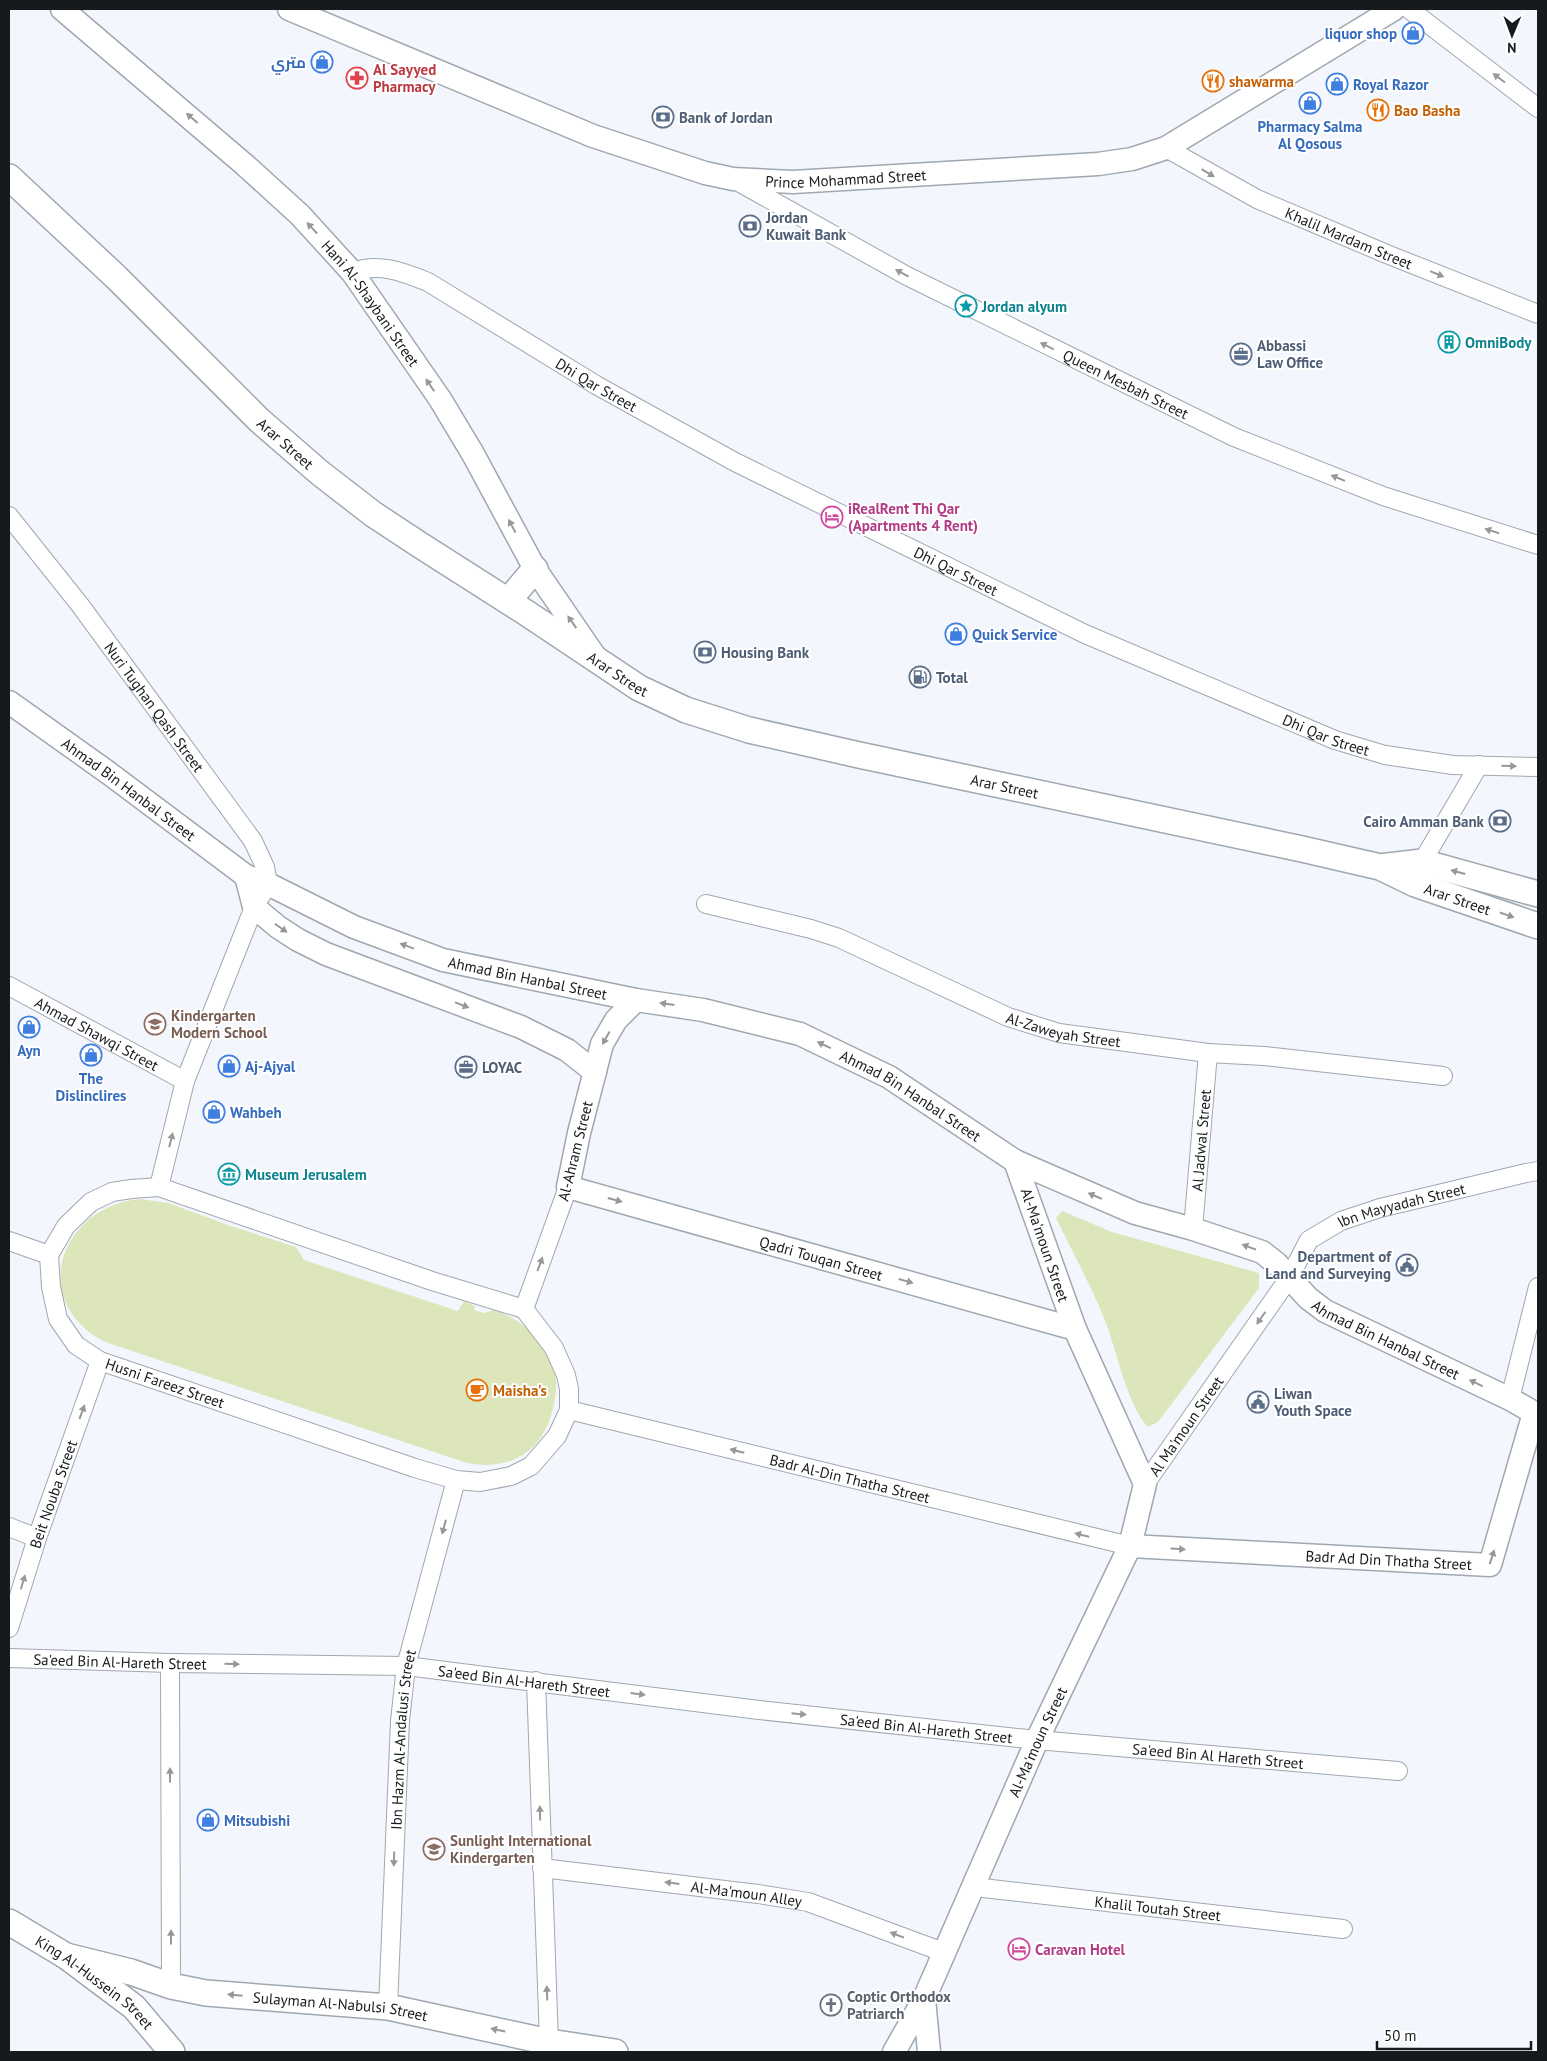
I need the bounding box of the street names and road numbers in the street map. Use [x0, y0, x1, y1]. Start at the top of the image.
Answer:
street label: Prince Mohammad Street [765, 165, 927, 192]
street label: Khalil Mardam Street [1282, 203, 1415, 273]
street label: Hani Al-Shaybani Street [318, 236, 424, 370]
street label: Queen Mesbah Street [1060, 345, 1192, 423]
street label: Dhi Qar Street [552, 353, 641, 416]
street label: Arar Street [253, 413, 318, 473]
street label: Dhi Qar Street [911, 542, 1001, 599]
street label: Nuri Tughan Qash Street [101, 638, 208, 775]
street label: Arar Street [584, 647, 651, 700]
street label: Dhi Qar Street [1280, 709, 1372, 759]
street label: Ahmad Bin Hanbal Street [58, 733, 200, 845]
street label: Arar Street [969, 769, 1040, 802]
street label: Arar Street [1422, 878, 1493, 919]
street label: Ahmad Bin Hanbal Street [447, 952, 609, 1003]
street label: Ahmad Shawqi Street [32, 992, 162, 1075]
street label: Al-Zaweyah Street [1004, 1008, 1122, 1051]
street label: Ahmad Bin Hanbal Street [837, 1045, 985, 1145]
street label: Al Jadwal Street [1187, 1089, 1214, 1192]
street label: Al-Ahram Street [553, 1099, 597, 1203]
street label: Ibn Mayyadah Street [1333, 1178, 1467, 1231]
street label: Al-Ma'moun Street [1017, 1186, 1073, 1304]
street label: Qadri Touqan Street [757, 1232, 885, 1284]
street label: Ahmad Bin Hanbal Street [1308, 1295, 1463, 1383]
street label: Husni Fareez Street [103, 1354, 227, 1412]
street label: Al Ma'moun Street [1144, 1372, 1227, 1479]
street label: Beit Nouba Street [25, 1437, 81, 1550]
street label: Badr Al-Din Thatha Street [768, 1450, 932, 1507]
street label: Badr Ad Din Thatha Street [1305, 1546, 1472, 1574]
street label: Ibn Hazm Al-Andalusi Street [386, 1647, 420, 1830]
street label: Sa'eed Bin Al-Hareth Street [33, 1649, 207, 1673]
street label: Sa'eed Bin Al-Hareth Street [437, 1661, 611, 1701]
street label: Al-Ma'moun Street [1004, 1684, 1071, 1800]
street label: Sa'eed Bin Al-Hareth Street [839, 1709, 1013, 1747]
street label: Sa'eed Bin Al Hareth Street [1131, 1739, 1304, 1772]
street label: Al-Ma'moun Alley [690, 1876, 803, 1910]
street label: Khalil Toutah Street [1094, 1891, 1222, 1925]
street label: King Al-Hussein Street [32, 1931, 158, 2033]
street label: Sulayman Al-Nabulsi Street [252, 1987, 429, 2025]

